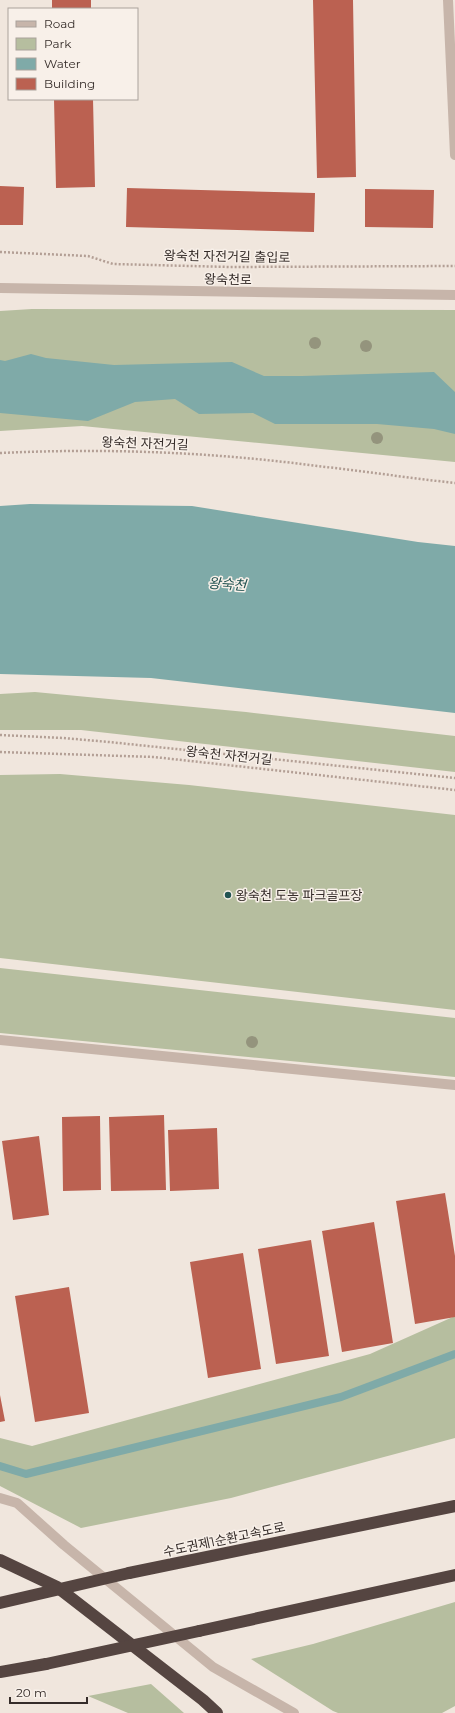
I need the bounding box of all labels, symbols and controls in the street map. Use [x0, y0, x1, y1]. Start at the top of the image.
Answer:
legend [8, 8, 138, 100]
text: Road [44, 16, 75, 31]
text: Park [44, 36, 72, 51]
text: Water [44, 56, 81, 71]
text: Building [44, 76, 95, 91]
street label: 왕숙천 자전거길 출입로 [164, 247, 290, 265]
street label: 왕숙천로 [204, 271, 252, 287]
street label: 왕숙천 자전거길 [101, 433, 189, 453]
water label: 왕숙천 [207, 574, 248, 594]
street label: 왕숙천 자전거길 [185, 742, 273, 768]
place label: 왕숙천 도농 파크골프장 [236, 887, 362, 903]
marker: 왕숙천 도농 파크골프장 [223, 890, 233, 900]
street label: 수도권제1순환고속도로 [162, 1518, 286, 1560]
scale bar [10, 1679, 87, 1705]
text: 20 m [16, 1685, 47, 1700]

